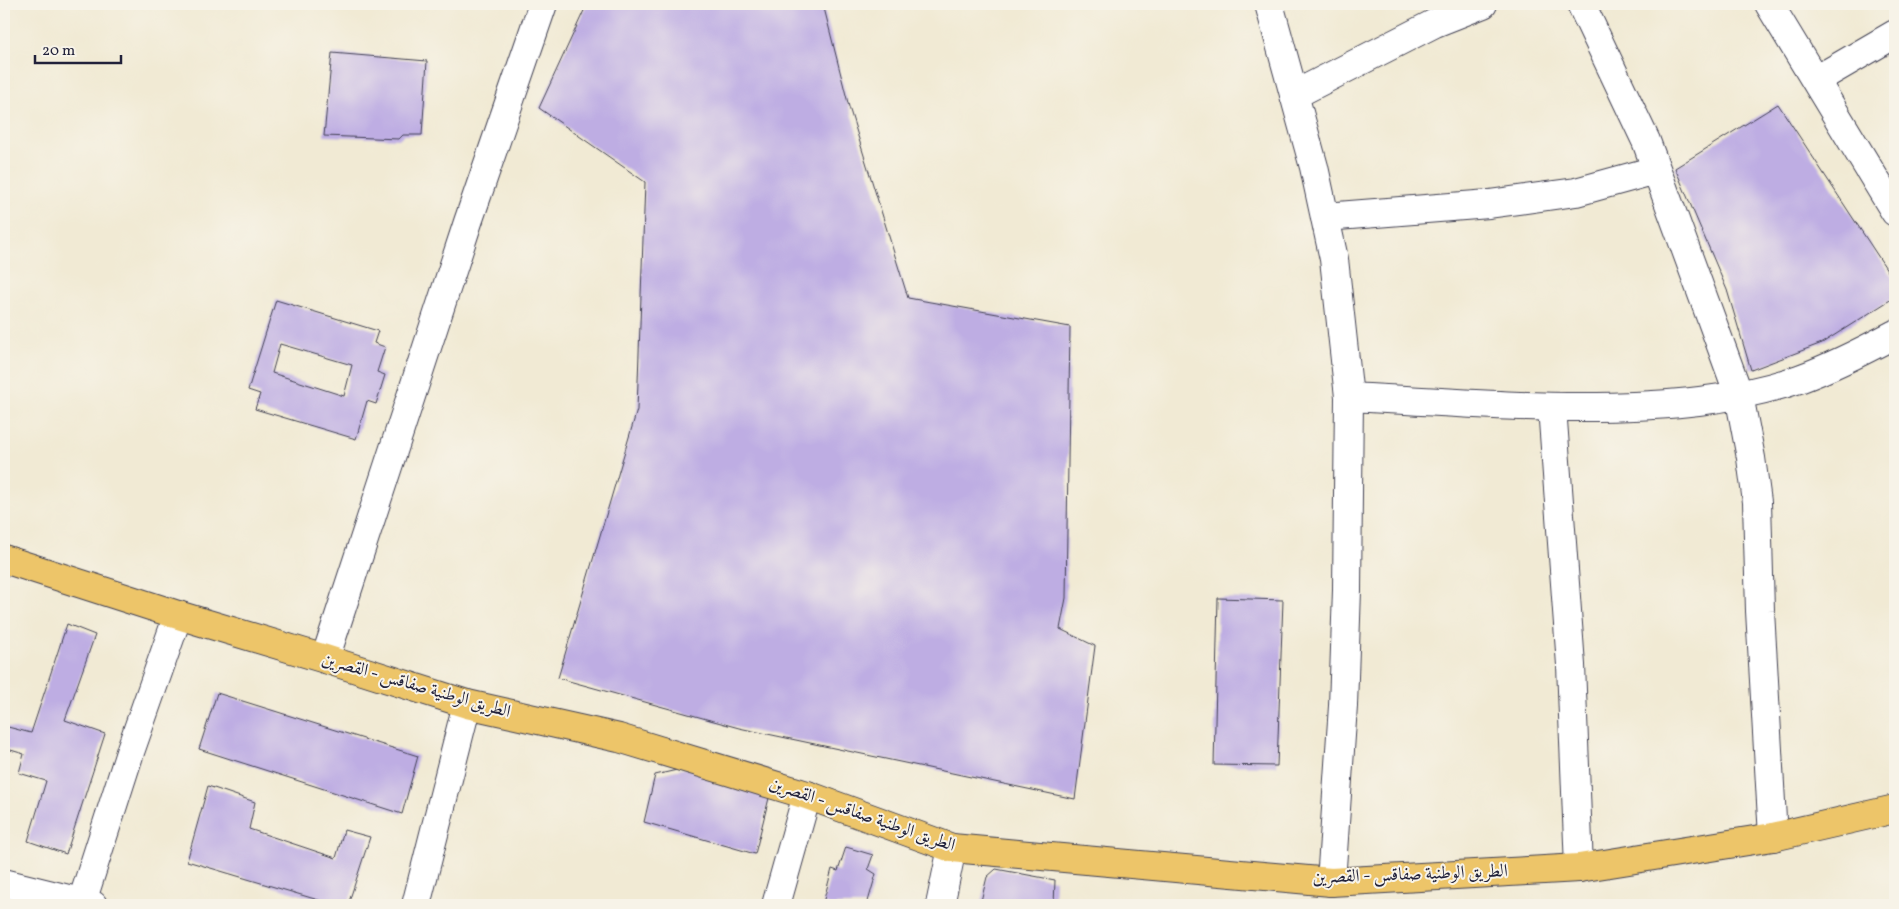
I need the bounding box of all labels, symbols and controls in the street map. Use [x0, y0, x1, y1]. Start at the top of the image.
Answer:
scale bar [35, 32, 121, 64]
text: 20 m [42, 41, 75, 62]
street label: الطريق الوطنية صفاقس - القصرين [319, 647, 513, 725]
street label: الطريق الوطنية صفاقس - القصرين [766, 771, 959, 859]
street label: الطريق الوطنية صفاقس - القصرين [1312, 859, 1508, 891]

